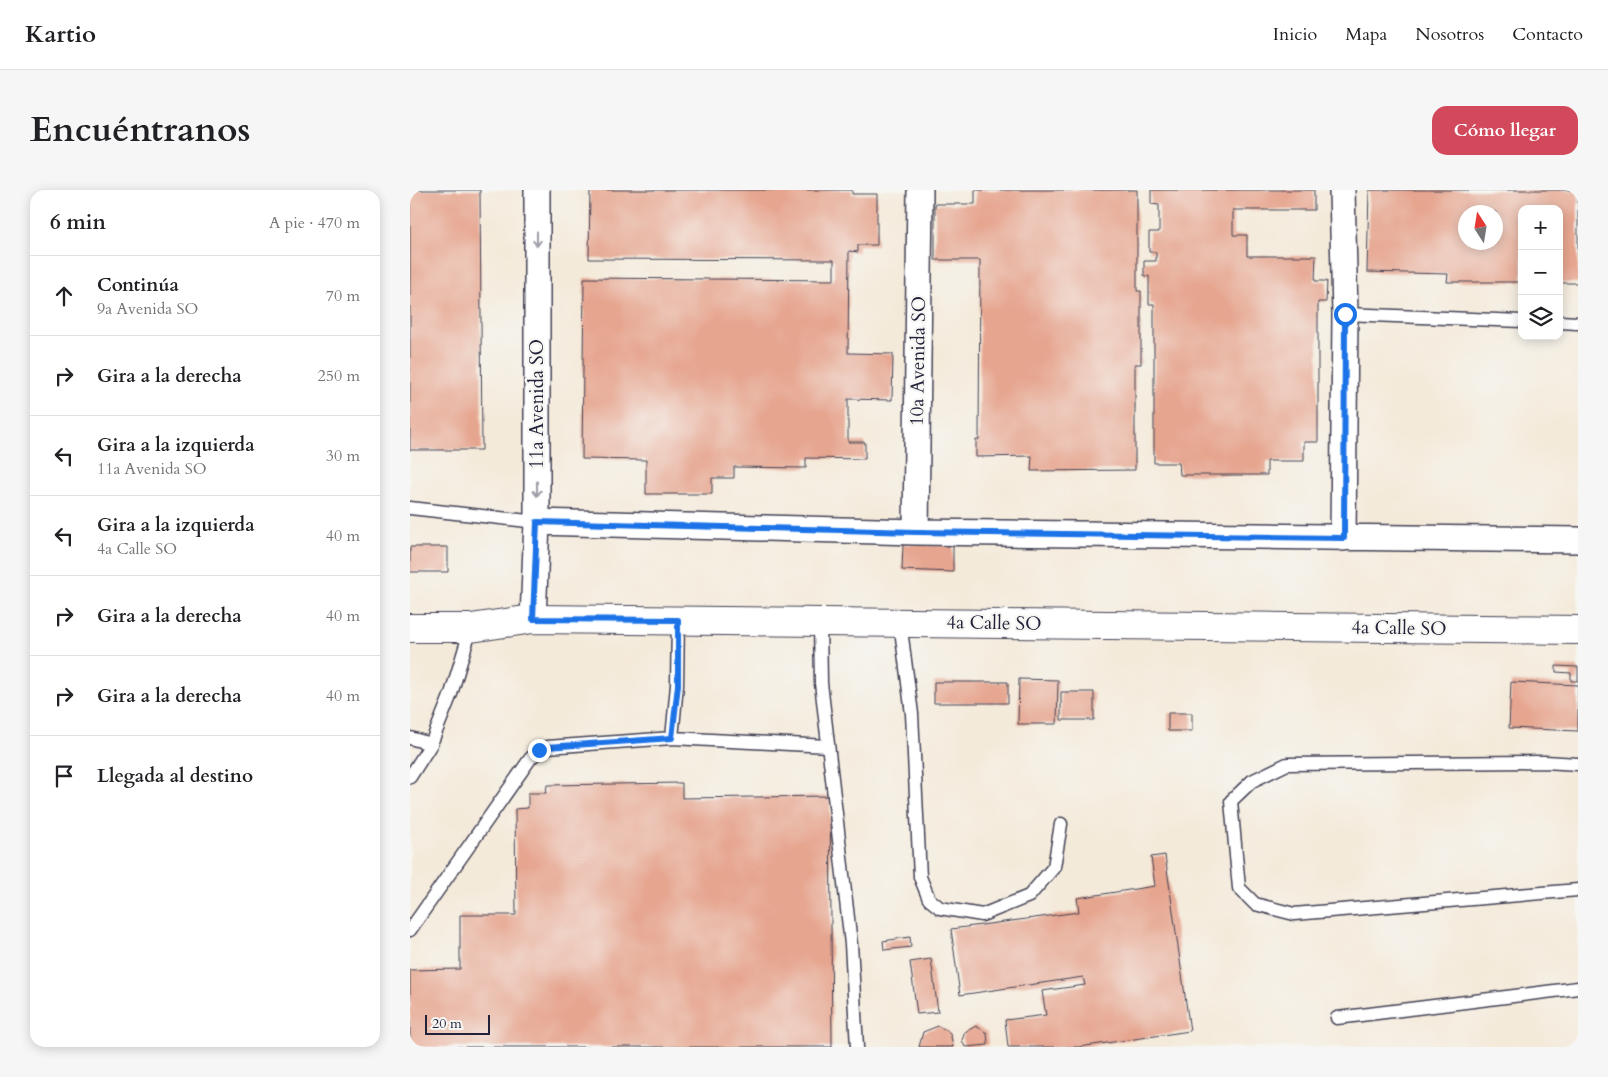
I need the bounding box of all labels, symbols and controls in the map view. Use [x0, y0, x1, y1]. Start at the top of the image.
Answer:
text: Kartio [25, 18, 96, 51]
text: Inicio [1273, 22, 1317, 47]
text: Mapa [1345, 22, 1387, 47]
text: Nosotros [1415, 22, 1484, 47]
text: Contacto [1512, 22, 1583, 47]
text: Encuéntranos [30, 106, 251, 154]
button: Cómo llegar [1432, 106, 1578, 155]
north arrow [1458, 205, 1503, 250]
map controls [1518, 205, 1563, 340]
button: + [1518, 205, 1563, 250]
text: 6 min [50, 208, 106, 237]
text: A pie · 470 m [269, 212, 360, 234]
one-way arrow [532, 230, 542, 246]
button: − [1518, 250, 1563, 295]
text: Continúa [97, 272, 179, 298]
icon: ahead [50, 282, 78, 310]
text: 70 m [326, 285, 360, 307]
button: layers [1518, 295, 1563, 340]
street label: 10a Avenida SO [904, 296, 932, 426]
text: 9a Avenida SO [97, 298, 198, 320]
route start [1334, 303, 1357, 326]
street label: 11a Avenida SO [524, 339, 550, 469]
icon: right [50, 362, 78, 390]
text: Gira a la derecha [97, 363, 242, 389]
text: 250 m [318, 365, 360, 387]
text: Gira a la izquierda [97, 432, 255, 458]
icon: left [50, 442, 78, 470]
text: 30 m [326, 445, 360, 467]
text: 11a Avenida SO [97, 458, 207, 480]
one-way arrow [532, 480, 542, 496]
text: Gira a la izquierda [97, 512, 255, 538]
icon: left [50, 522, 78, 550]
text: 40 m [326, 525, 360, 547]
text: 4a Calle SO [97, 538, 177, 560]
icon: right [50, 602, 78, 630]
text: Gira a la derecha [97, 603, 242, 629]
text: 40 m [326, 605, 360, 627]
street label: 4a Calle SO [946, 609, 1042, 637]
street label: 4a Calle SO [1351, 614, 1447, 642]
icon: right [50, 682, 78, 710]
text: Gira a la derecha [97, 683, 242, 709]
text: 40 m [326, 685, 360, 707]
route end [528, 739, 551, 762]
icon: arrive [50, 762, 78, 790]
text: Llegada al destino [97, 763, 253, 789]
scale bar [425, 1012, 490, 1035]
text: 20 m [432, 1014, 462, 1033]

